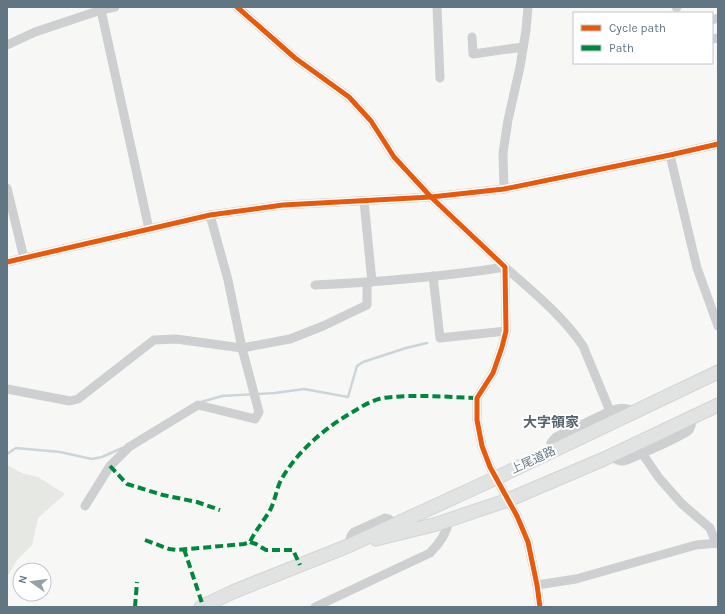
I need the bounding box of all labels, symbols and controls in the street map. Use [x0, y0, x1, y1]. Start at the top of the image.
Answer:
legend [573, 12, 713, 64]
text: Cycle path [609, 21, 666, 35]
text: Path [609, 41, 634, 55]
district label: 大字領家 [523, 414, 579, 431]
street label: 上尾道路 [508, 444, 558, 476]
north arrow [12, 562, 52, 602]
text: N [16, 574, 30, 585]

